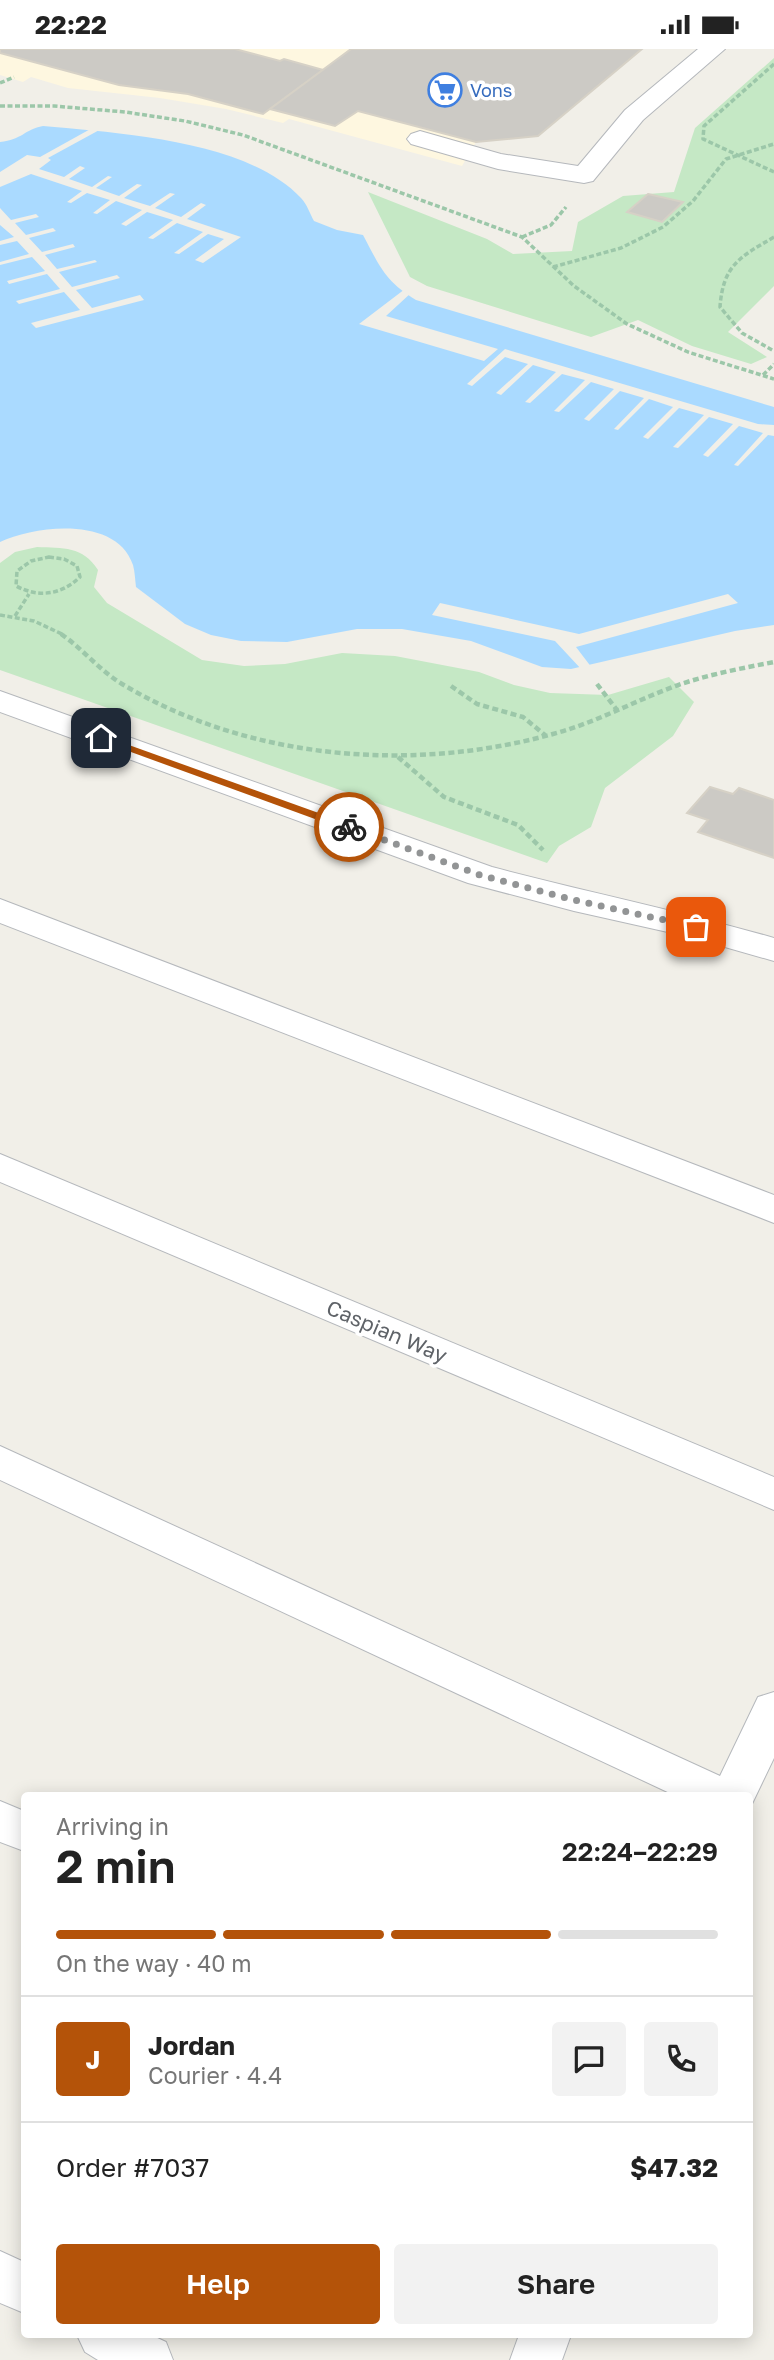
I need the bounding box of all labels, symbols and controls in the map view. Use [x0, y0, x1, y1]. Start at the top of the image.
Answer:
text: 22:22 [35, 9, 107, 40]
supermarket icon: Vons [426, 71, 464, 109]
place label: Vons [470, 79, 512, 101]
pin [71, 708, 131, 768]
icon: home [82, 719, 120, 757]
courier [314, 792, 384, 862]
icon: bike [330, 808, 368, 846]
pin [666, 897, 726, 957]
icon: bag [677, 908, 715, 946]
street label: Caspian Way [323, 1294, 451, 1368]
text: Arriving in [56, 1812, 169, 1840]
text: 22:24–22:29 [562, 1836, 718, 1867]
text: 2 min [56, 1838, 176, 1893]
text: On the way · 40 m [56, 1949, 252, 1977]
button: chat [552, 2022, 626, 2096]
button: phone [644, 2022, 718, 2096]
text: Jordan [148, 2030, 235, 2061]
text: J [86, 2044, 100, 2075]
text: Courier · 4.4 [148, 2061, 282, 2089]
text: Order #7037 [56, 2152, 209, 2183]
text: $47.32 [630, 2152, 718, 2183]
button: Help [56, 2244, 380, 2324]
button: Share [394, 2244, 718, 2324]

